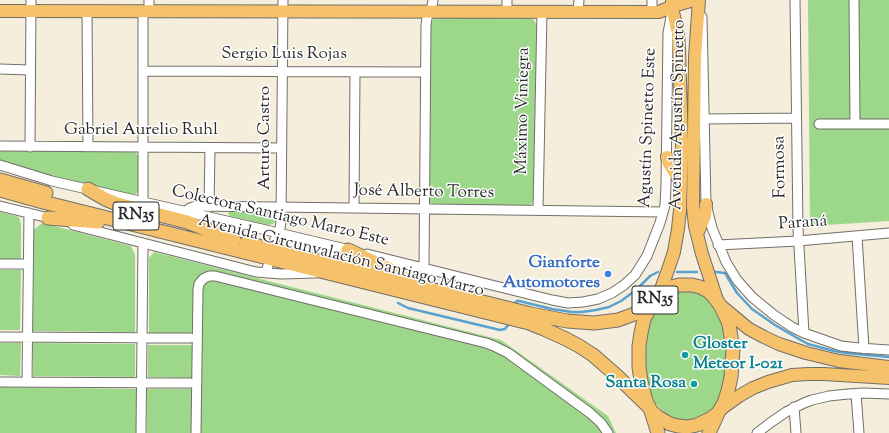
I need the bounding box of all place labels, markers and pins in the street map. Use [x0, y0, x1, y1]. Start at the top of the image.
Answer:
place label: Gianforte Automotores [503, 254, 600, 294]
marker: Gianforte Automotores [603, 269, 613, 279]
place label: Gloster Meteor I-021 [693, 335, 783, 375]
marker: Gloster Meteor I-021 [680, 350, 690, 360]
place label: Santa Rosa [605, 374, 686, 394]
marker: Santa Rosa [689, 379, 699, 389]

